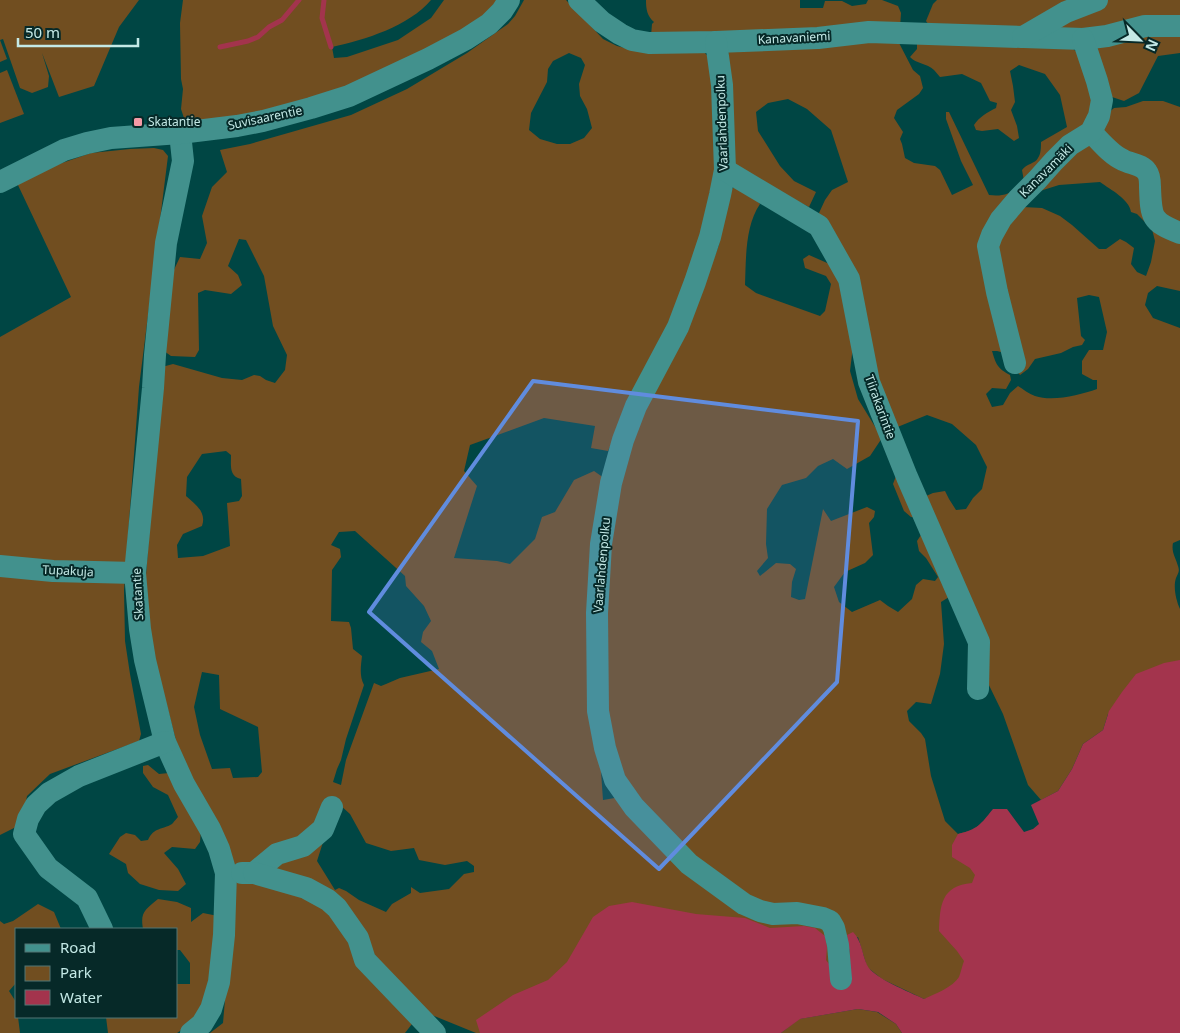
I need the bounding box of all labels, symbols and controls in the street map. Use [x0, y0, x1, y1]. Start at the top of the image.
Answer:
scale bar [18, 15, 138, 47]
north arrow [1115, 15, 1165, 65]
text: 50 m [25, 22, 60, 42]
street label: Kanavaniemi [757, 27, 831, 48]
text: N [1141, 36, 1163, 55]
street label: Vaarlahdenpolku [711, 75, 732, 171]
street label: Suvisaarentie [226, 101, 304, 134]
place label: Skatantie [148, 113, 201, 130]
marker: Skatantie [132, 116, 144, 128]
street label: Kanavamäki [1015, 140, 1076, 201]
street label: Tiirakarintie [861, 372, 900, 441]
street label: Vaarlahdenpolku [589, 517, 614, 613]
street label: Tupakuja [42, 561, 94, 580]
street label: Skatantie [128, 567, 147, 621]
legend [15, 928, 178, 1018]
text: Road [60, 937, 96, 957]
text: Park [60, 962, 92, 982]
text: Water [60, 987, 102, 1007]

